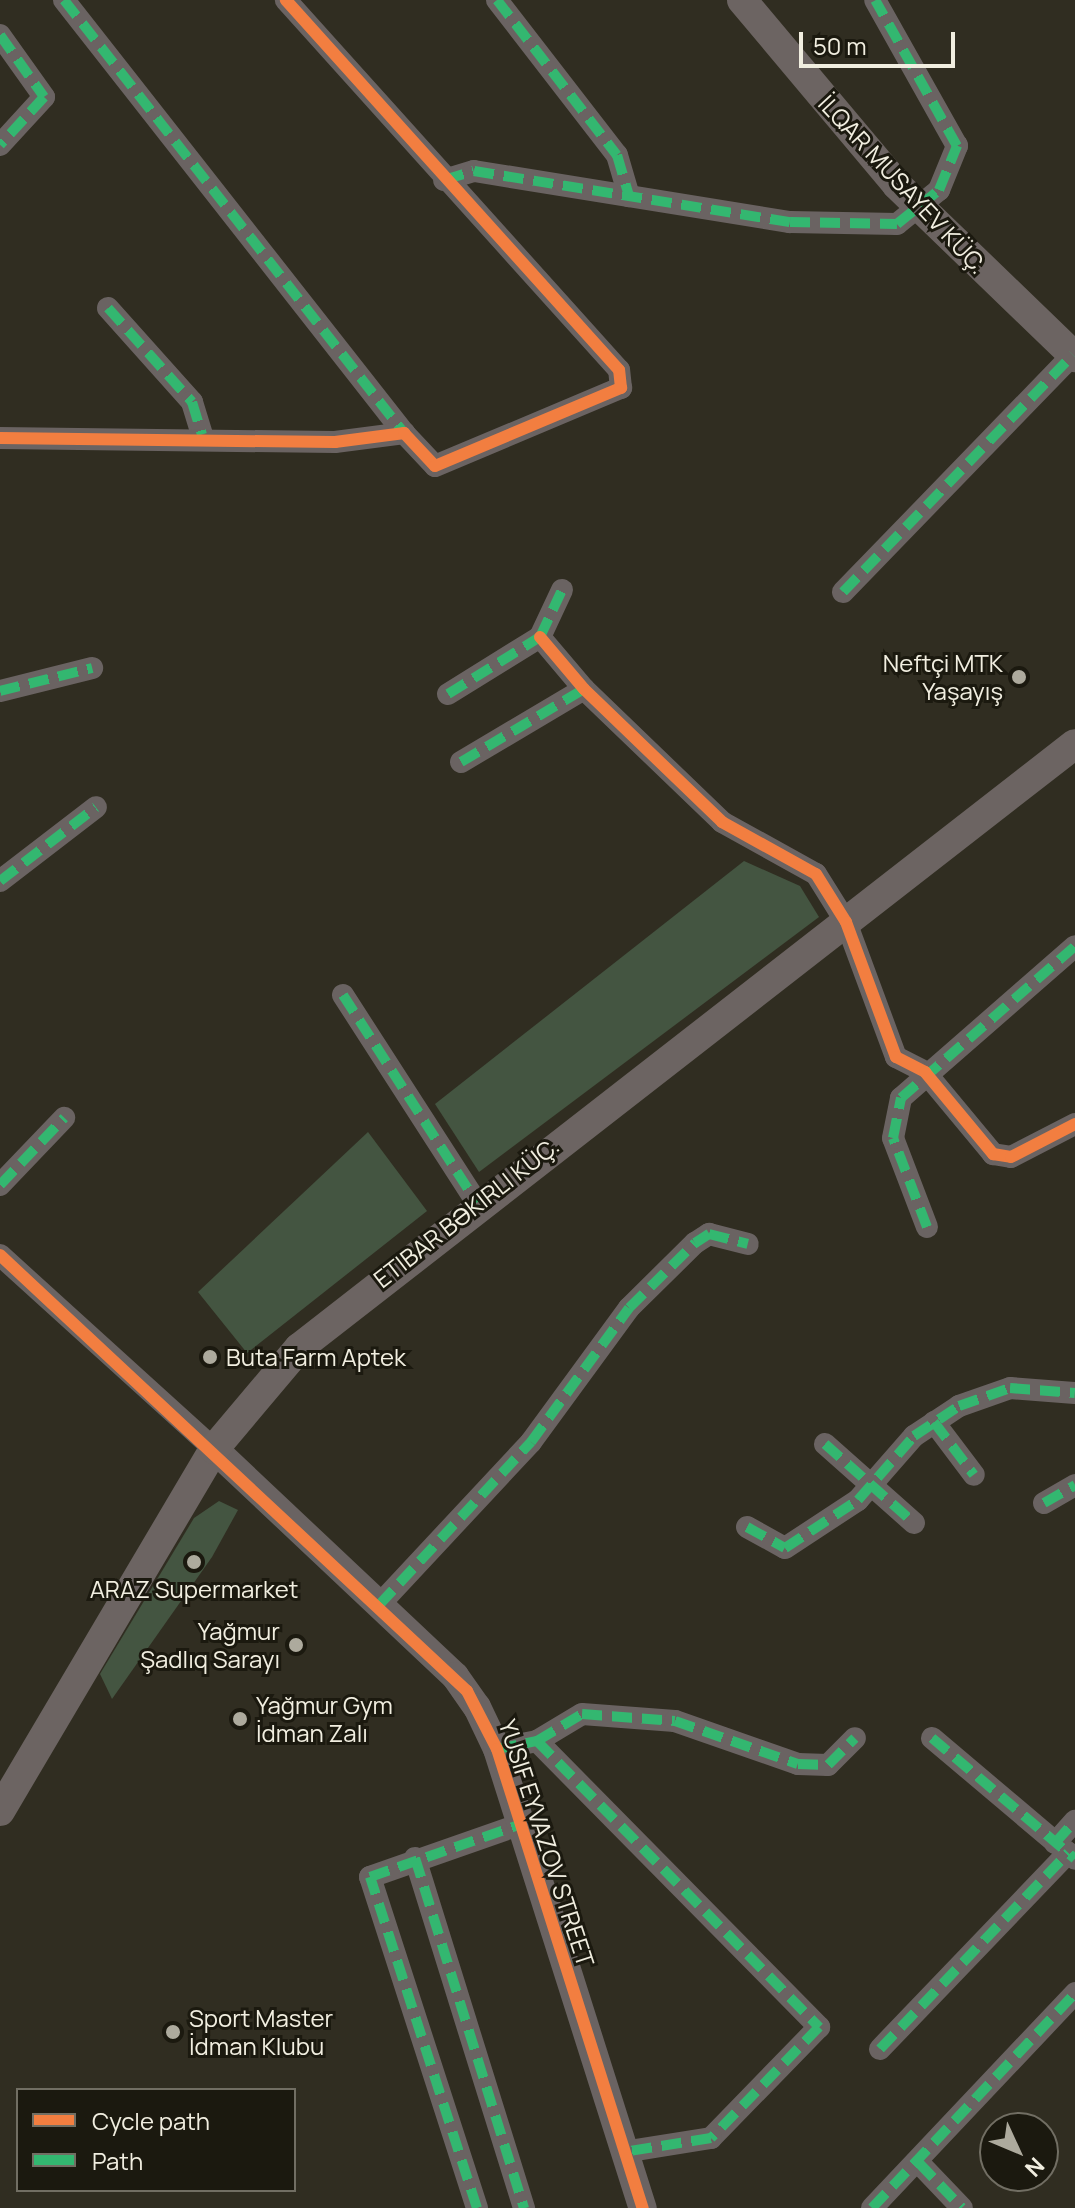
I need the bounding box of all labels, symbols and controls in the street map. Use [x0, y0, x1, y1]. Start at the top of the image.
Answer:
scale bar [803, 16, 959, 66]
text: 50 m [813, 29, 867, 62]
street label: İLQAR MUSAYEV KÜÇ. [813, 89, 993, 279]
place label: Neftçi MTK Yaşayış [883, 649, 1003, 705]
marker: Neftçi MTK Yaşayış [1010, 668, 1028, 686]
street label: ETIBAR BƏKIRLI KÜÇ. [368, 1131, 564, 1293]
place label: Buta Farm Aptek [226, 1343, 406, 1371]
marker: Buta Farm Aptek [201, 1348, 219, 1366]
marker: ARAZ Supermarket [185, 1553, 203, 1571]
place label: ARAZ Supermarket [90, 1575, 298, 1603]
place label: Yağmur Şadlıq Sarayı [140, 1617, 280, 1673]
marker: Yağmur Şadlıq Sarayı [287, 1636, 305, 1654]
place label: Yağmur Gym İdman Zalı [256, 1691, 393, 1747]
marker: Yağmur Gym İdman Zalı [231, 1710, 249, 1728]
street label: YUSIF EYVAZOV STREET [493, 1716, 601, 1970]
place label: Sport Master İdman Klubu [189, 2004, 333, 2060]
marker: Sport Master İdman Klubu [164, 2023, 182, 2041]
legend [16, 2088, 296, 2192]
text: Cycle path [92, 2104, 210, 2137]
north arrow [979, 2112, 1059, 2192]
text: Path [92, 2144, 143, 2177]
text: N [1019, 2151, 1051, 2183]

